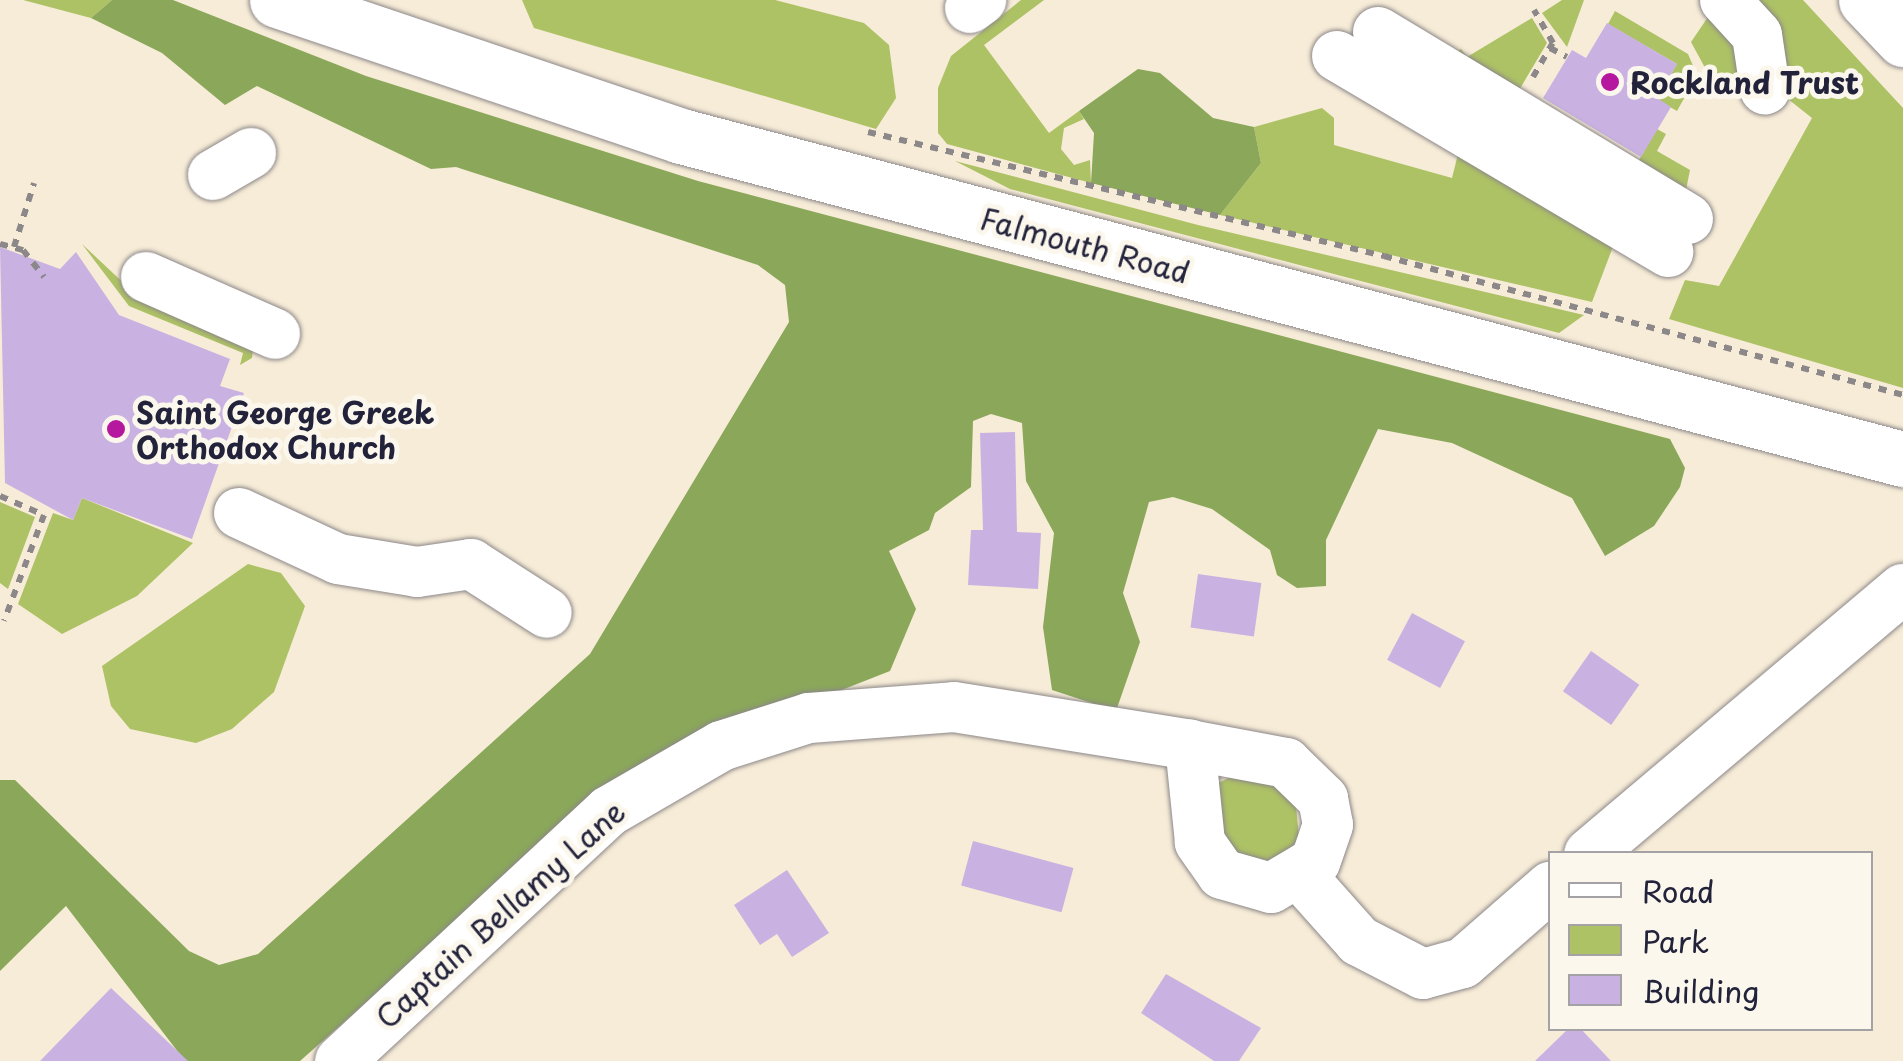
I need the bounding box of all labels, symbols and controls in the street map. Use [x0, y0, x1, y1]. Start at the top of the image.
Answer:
place label: Rockland Trust [1630, 64, 1861, 100]
marker: Rockland Trust [1599, 71, 1621, 93]
street label: Falmouth Road [976, 200, 1194, 290]
place label: Saint George Greek Orthodox Church [136, 394, 438, 464]
marker: Saint George Greek Orthodox Church [105, 418, 127, 440]
street label: Captain Bellamy Lane [368, 793, 632, 1035]
legend [1548, 851, 1873, 1031]
text: Road [1642, 868, 1715, 913]
text: Park [1642, 918, 1709, 963]
text: Building [1642, 968, 1759, 1013]

